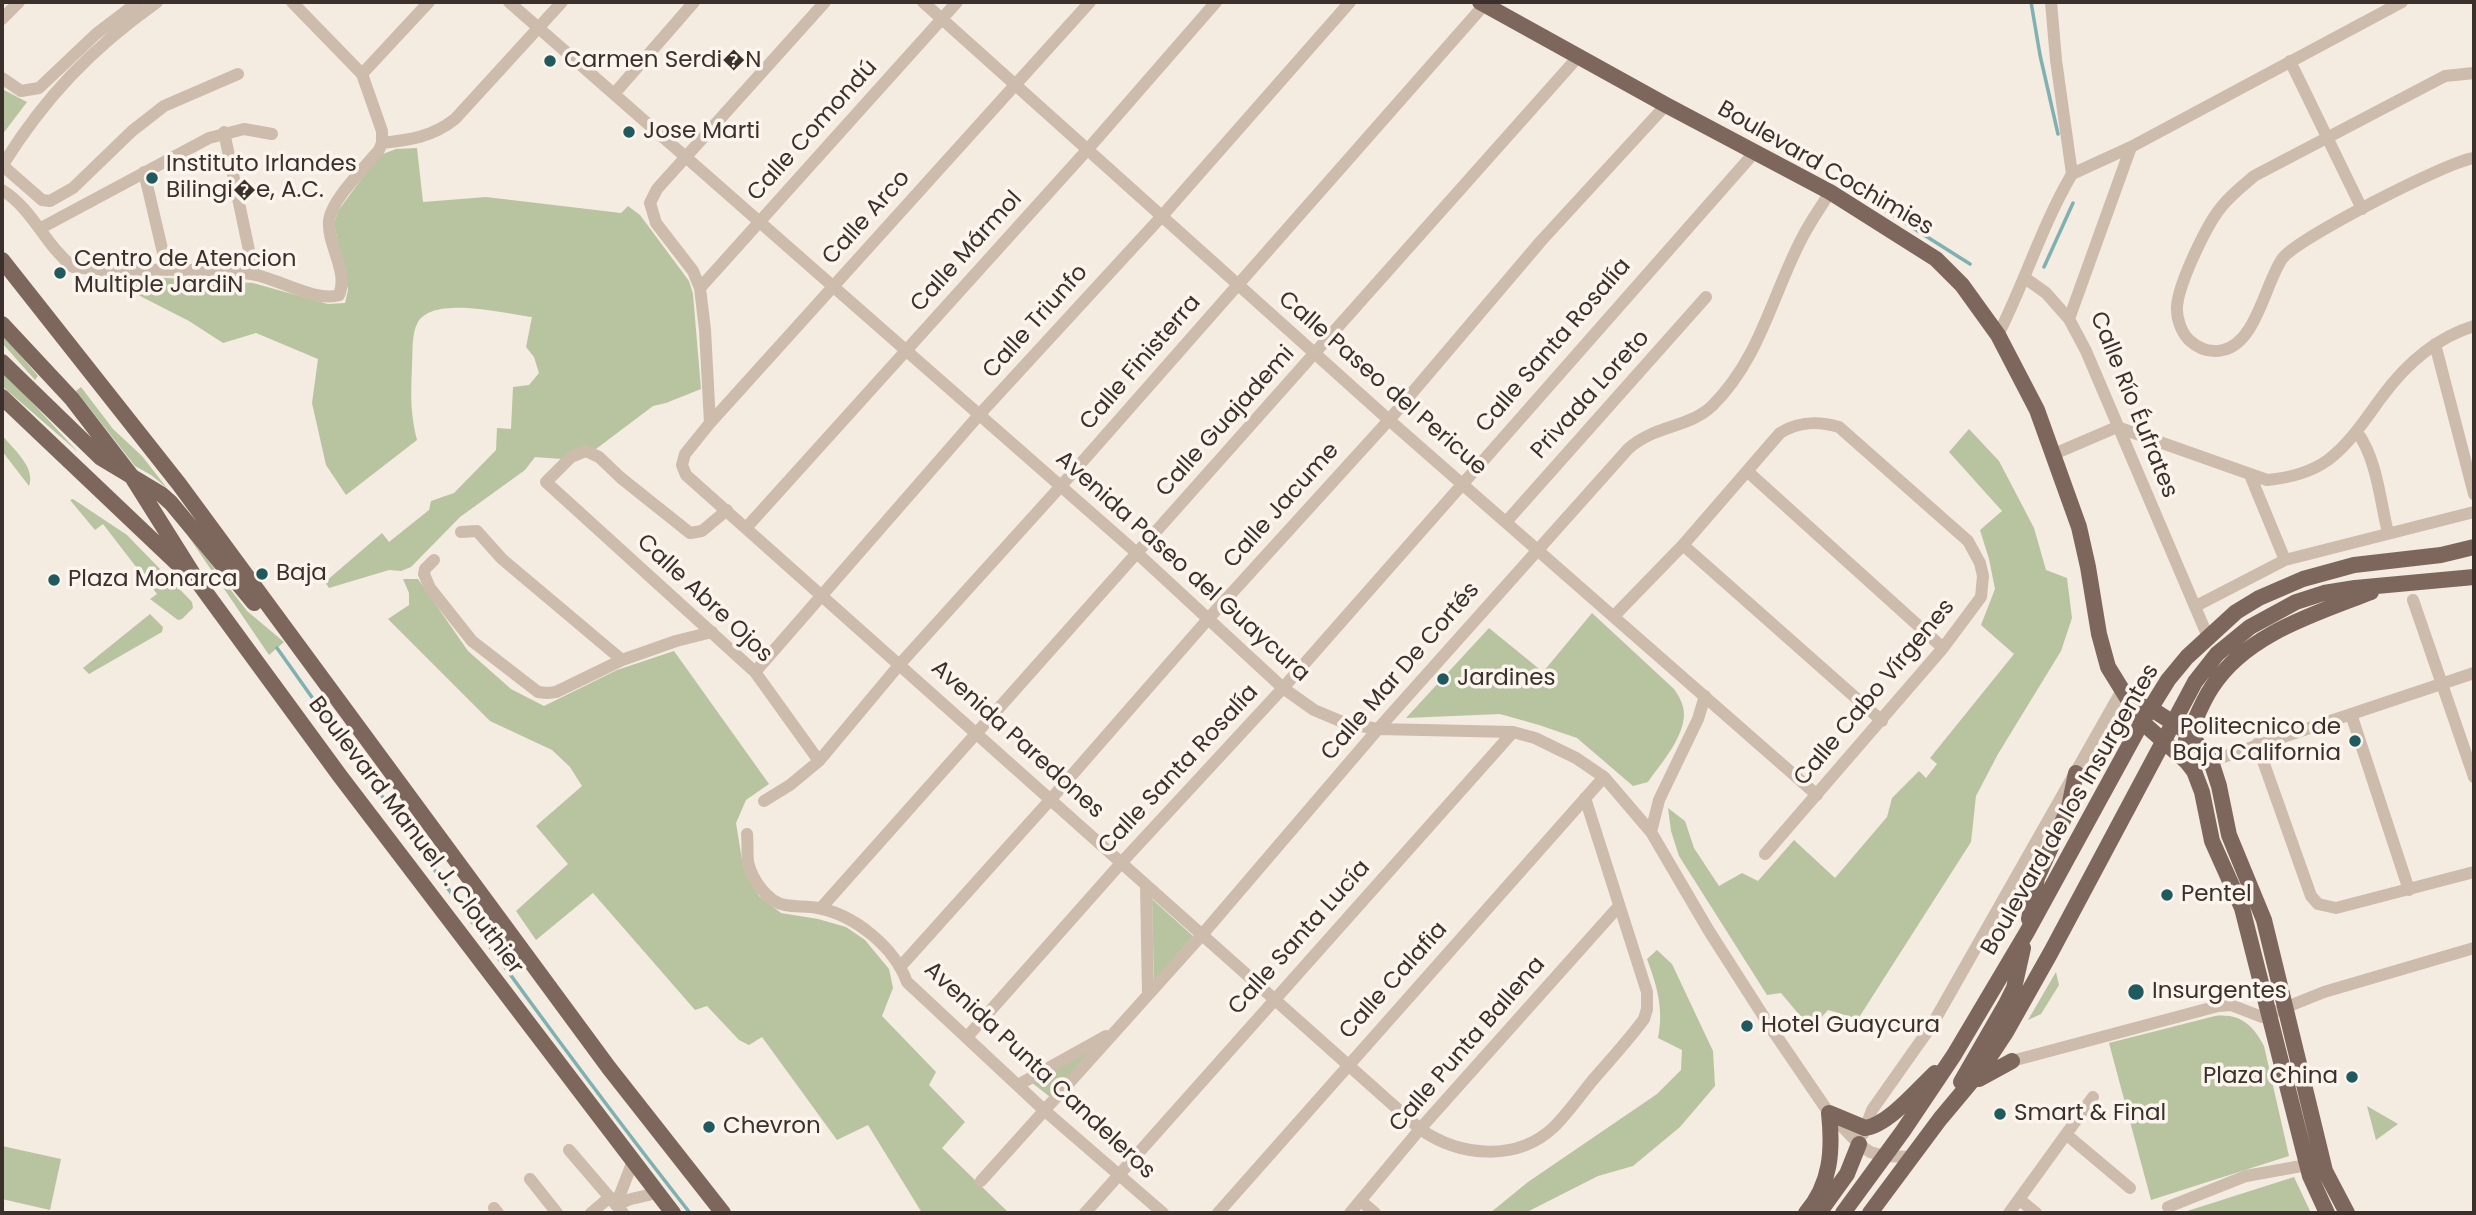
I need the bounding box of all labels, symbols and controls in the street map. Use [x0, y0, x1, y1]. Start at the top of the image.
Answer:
place label: Carmen Serdi�N [564, 47, 761, 75]
marker: Carmen Serdi�N [542, 53, 558, 69]
street label: Calle Comondú [742, 55, 884, 207]
street label: Boulevard Cochimies [1712, 96, 1938, 242]
place label: Jose Marti [643, 118, 760, 146]
marker: Jose Marti [621, 124, 637, 140]
place label: Instituto Irlandes Bilingi�e, A.C. [166, 151, 357, 205]
street label: Calle Arco [817, 165, 917, 271]
marker: Instituto Irlandes Bilingi�e, A.C. [144, 170, 160, 186]
street label: Calle Mármol [906, 186, 1028, 318]
place label: Centro de Atencion Multiple JardiN [74, 246, 296, 300]
street label: Calle Santa Rosalía [1471, 253, 1637, 439]
street label: Calle Triunfo [978, 259, 1094, 385]
marker: Centro de Atencion Multiple JardiN [52, 265, 68, 281]
street label: Calle Paseo del Pericue [1272, 286, 1492, 482]
street label: Calle Finisterra [1075, 290, 1207, 436]
street label: Calle Río Éufrates [2083, 308, 2183, 502]
street label: Privada Loreto [1526, 325, 1656, 465]
street label: Calle Guajademi [1151, 341, 1301, 503]
street label: Calle Jacume [1218, 438, 1346, 574]
street label: Avenida Paseo del Guaycura [1049, 446, 1315, 688]
street label: Calle Abre Ojos [630, 529, 778, 669]
place label: Baja [276, 560, 327, 588]
place label: Plaza Monarca [68, 566, 238, 594]
marker: Baja [254, 566, 270, 582]
marker: Plaza Monarca [46, 572, 62, 588]
street label: Calle Mar De Cortés [1316, 577, 1486, 767]
street label: Calle Cabo Vírgenes [1789, 594, 1961, 792]
street label: Avenida Paredones [925, 655, 1109, 825]
street label: Boulevard de los Insurgentes [1976, 660, 2166, 960]
place label: Jardines [1457, 665, 1556, 693]
marker: Jardines [1435, 671, 1451, 687]
street label: Calle Santa Rosalía [1093, 679, 1265, 861]
street label: Boulevard Manuel J. Clouthier [301, 692, 529, 980]
place label: Politecnico de Baja California [2173, 714, 2341, 768]
marker: Politecnico de Baja California [2347, 733, 2363, 749]
street label: Calle Santa Lucía [1223, 855, 1377, 1021]
place label: Pentel [2181, 881, 2252, 909]
marker: Pentel [2159, 887, 2175, 903]
street label: Calle Calafia [1334, 917, 1454, 1045]
street label: Calle Punta Ballena [1384, 952, 1552, 1138]
street label: Avenida Punta Candeleros [918, 957, 1160, 1185]
place label: Insurgentes [2152, 978, 2287, 1006]
marker: Insurgentes [2126, 982, 2146, 1002]
place label: Hotel Guaycura [1761, 1012, 1940, 1040]
marker: Hotel Guaycura [1739, 1018, 1755, 1034]
place label: Plaza China [2203, 1063, 2338, 1091]
marker: Plaza China [2344, 1069, 2360, 1085]
place label: Smart & Final [2014, 1100, 2166, 1128]
marker: Smart & Final [1992, 1106, 2008, 1122]
place label: Chevron [723, 1113, 821, 1141]
marker: Chevron [701, 1119, 717, 1135]

